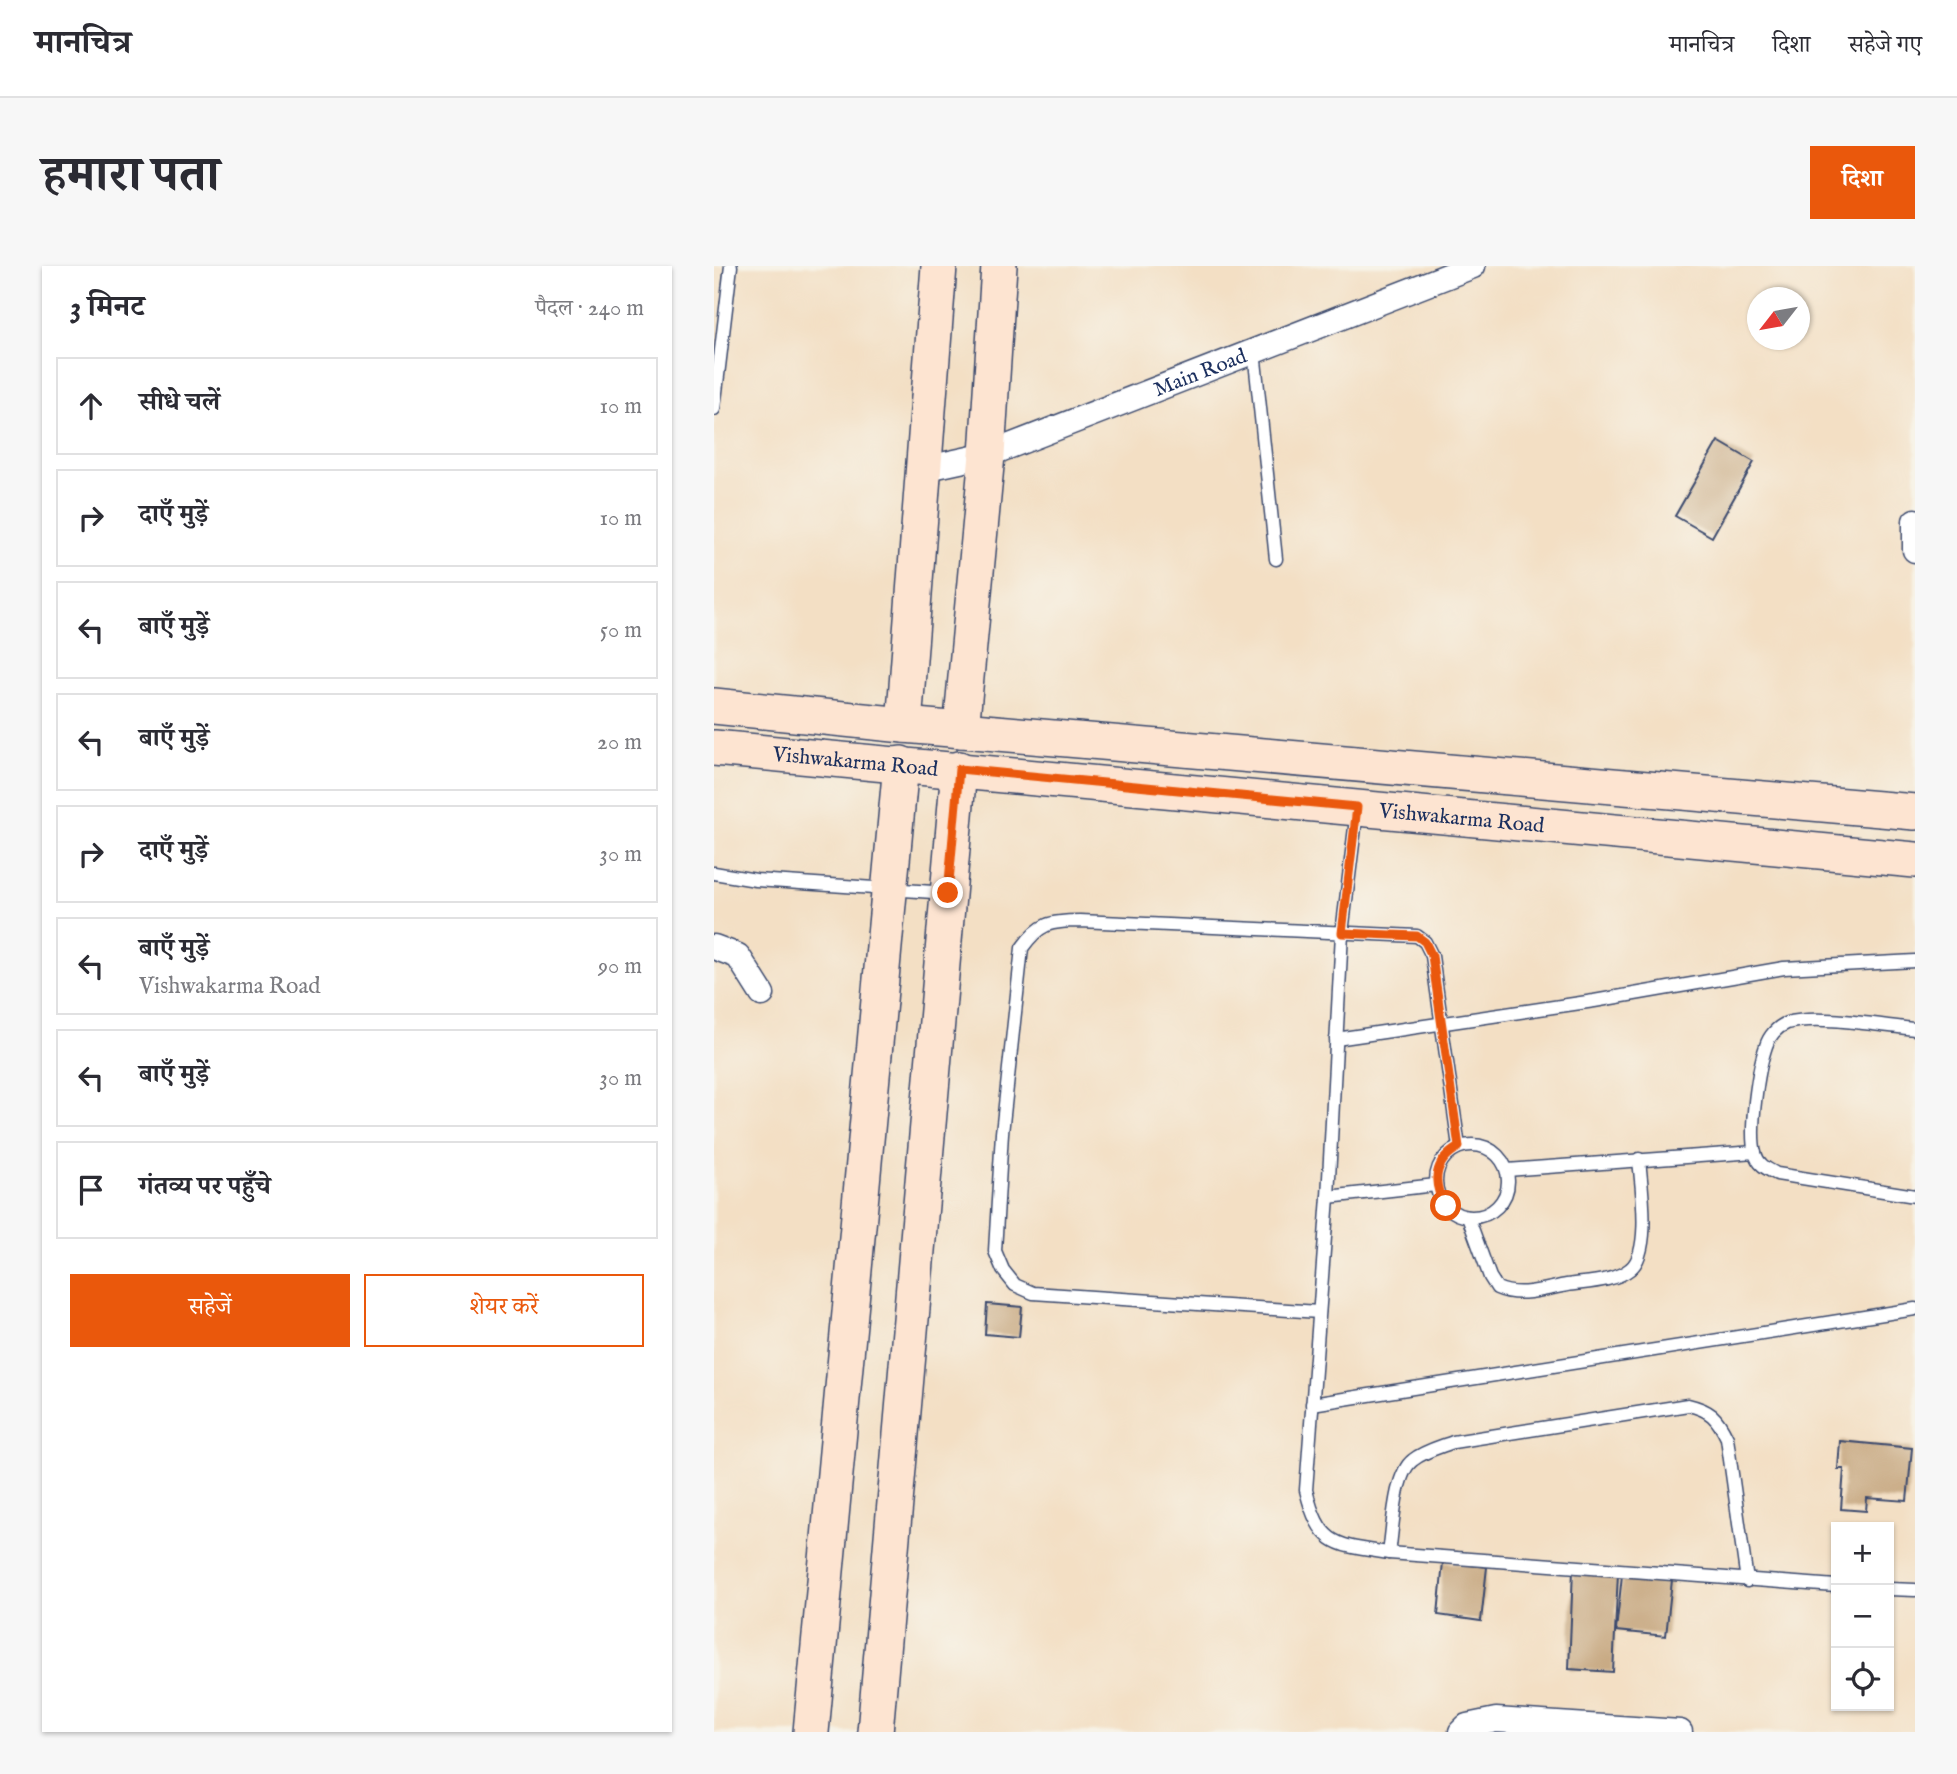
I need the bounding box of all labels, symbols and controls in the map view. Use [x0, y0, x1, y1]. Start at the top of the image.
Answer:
text: मानचित्र [35, 23, 131, 65]
text: मानचित्र [1669, 30, 1734, 61]
text: दिशा [1772, 30, 1811, 61]
text: सहेजे गए [1849, 30, 1922, 61]
text: हमारा पता [42, 146, 219, 208]
button: दिशा [1810, 146, 1915, 219]
north arrow [1747, 287, 1810, 350]
text: 3 मिनट [70, 289, 145, 327]
text: पैदल · 240 m [535, 294, 644, 323]
street label: Main Road [1150, 343, 1252, 404]
text: सीधे चलें [139, 386, 220, 419]
icon: ahead [72, 387, 110, 425]
text: 10 m [599, 392, 642, 421]
text: दाएँ मुड़ें [139, 498, 208, 531]
icon: right [72, 499, 110, 537]
text: 10 m [599, 504, 642, 533]
text: बाएँ मुड़ें [139, 610, 209, 643]
icon: left [72, 611, 110, 649]
text: 50 m [600, 616, 642, 645]
text: बाएँ मुड़ें [139, 722, 209, 755]
icon: left [72, 723, 110, 761]
text: 20 m [597, 728, 642, 757]
street label: Vishwakarma Road [770, 741, 940, 784]
street label: Vishwakarma Road [1377, 798, 1546, 840]
text: दाएँ मुड़ें [139, 834, 208, 867]
icon: right [72, 835, 110, 873]
text: 30 m [599, 840, 642, 869]
route end [932, 877, 963, 908]
text: बाएँ मुड़ें [139, 932, 209, 965]
icon: left [72, 947, 110, 985]
text: 90 m [598, 952, 642, 981]
text: Vishwakarma Road [139, 972, 321, 1001]
text: बाएँ मुड़ें [139, 1058, 209, 1091]
icon: left [72, 1059, 110, 1097]
text: 30 m [599, 1064, 642, 1093]
text: गंतव्य पर पहुँचे [139, 1170, 271, 1203]
icon: arrive [72, 1171, 110, 1209]
route start [1430, 1190, 1461, 1221]
button: सहेजें [70, 1274, 350, 1347]
button: शेयर करें [364, 1274, 644, 1347]
map controls [1831, 1522, 1894, 1711]
button: + [1831, 1522, 1894, 1585]
button: − [1831, 1585, 1894, 1648]
button: locate [1831, 1648, 1894, 1711]

